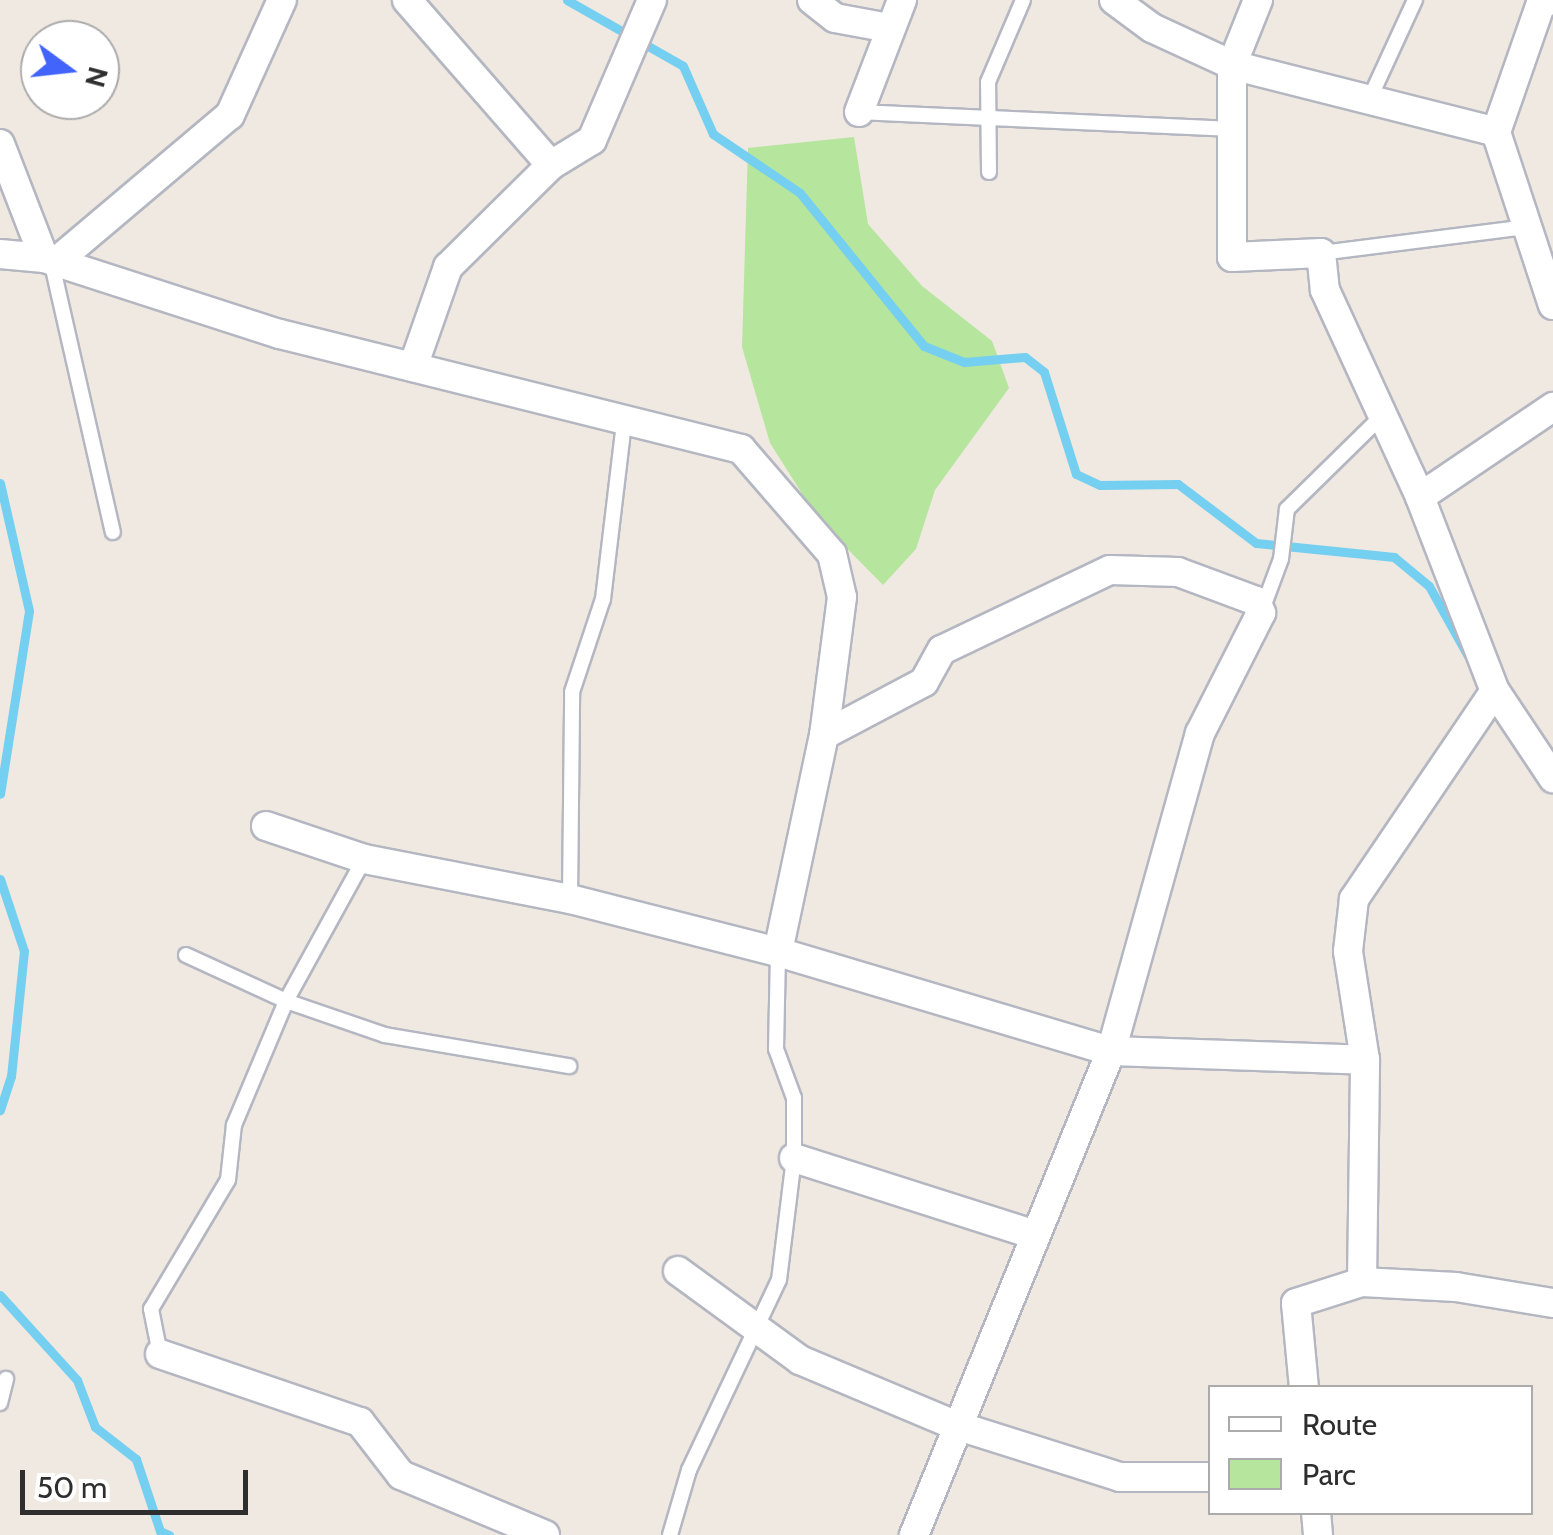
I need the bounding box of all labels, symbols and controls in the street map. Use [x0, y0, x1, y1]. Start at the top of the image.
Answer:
north arrow [20, 20, 120, 120]
text: N [78, 63, 116, 91]
legend [1208, 1385, 1533, 1515]
text: Route [1302, 1406, 1377, 1443]
scale bar [25, 1450, 252, 1512]
text: Parc [1302, 1456, 1356, 1493]
text: 50 m [37, 1469, 107, 1506]

